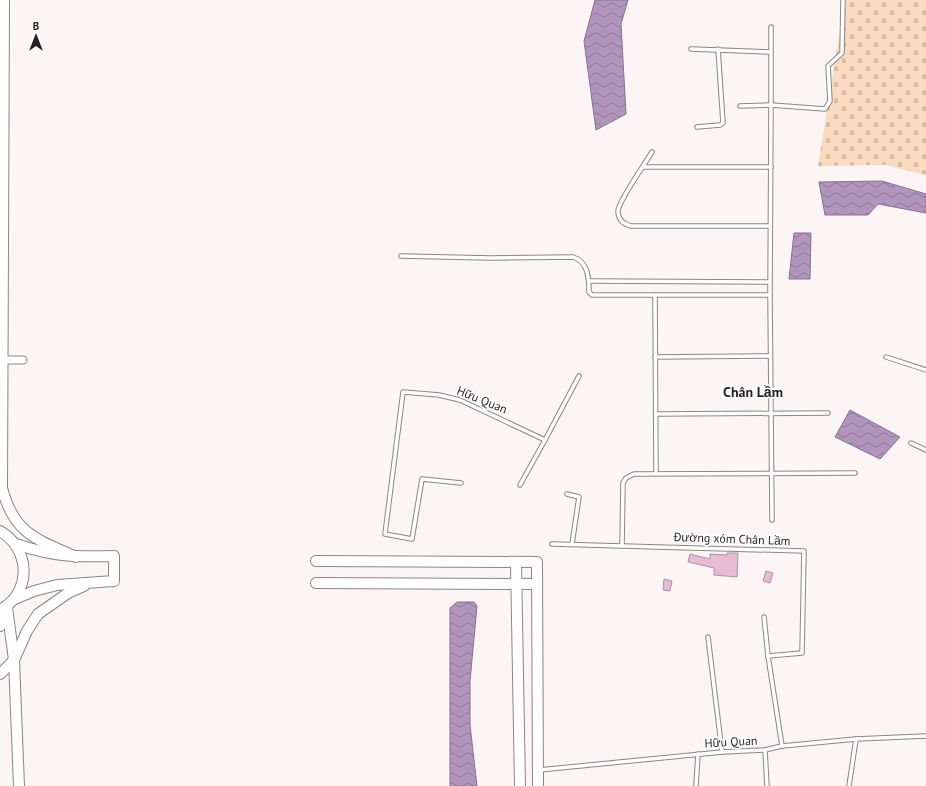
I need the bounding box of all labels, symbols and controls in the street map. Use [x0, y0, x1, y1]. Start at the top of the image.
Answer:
north arrow [16, 16, 56, 56]
text: B [33, 19, 40, 33]
street label: Hữu Quan [455, 383, 510, 416]
district label: Chân Lầm [723, 383, 783, 401]
street label: Đường xóm Chân Lầm [672, 529, 791, 548]
street label: Hữu Quan [704, 733, 758, 750]

